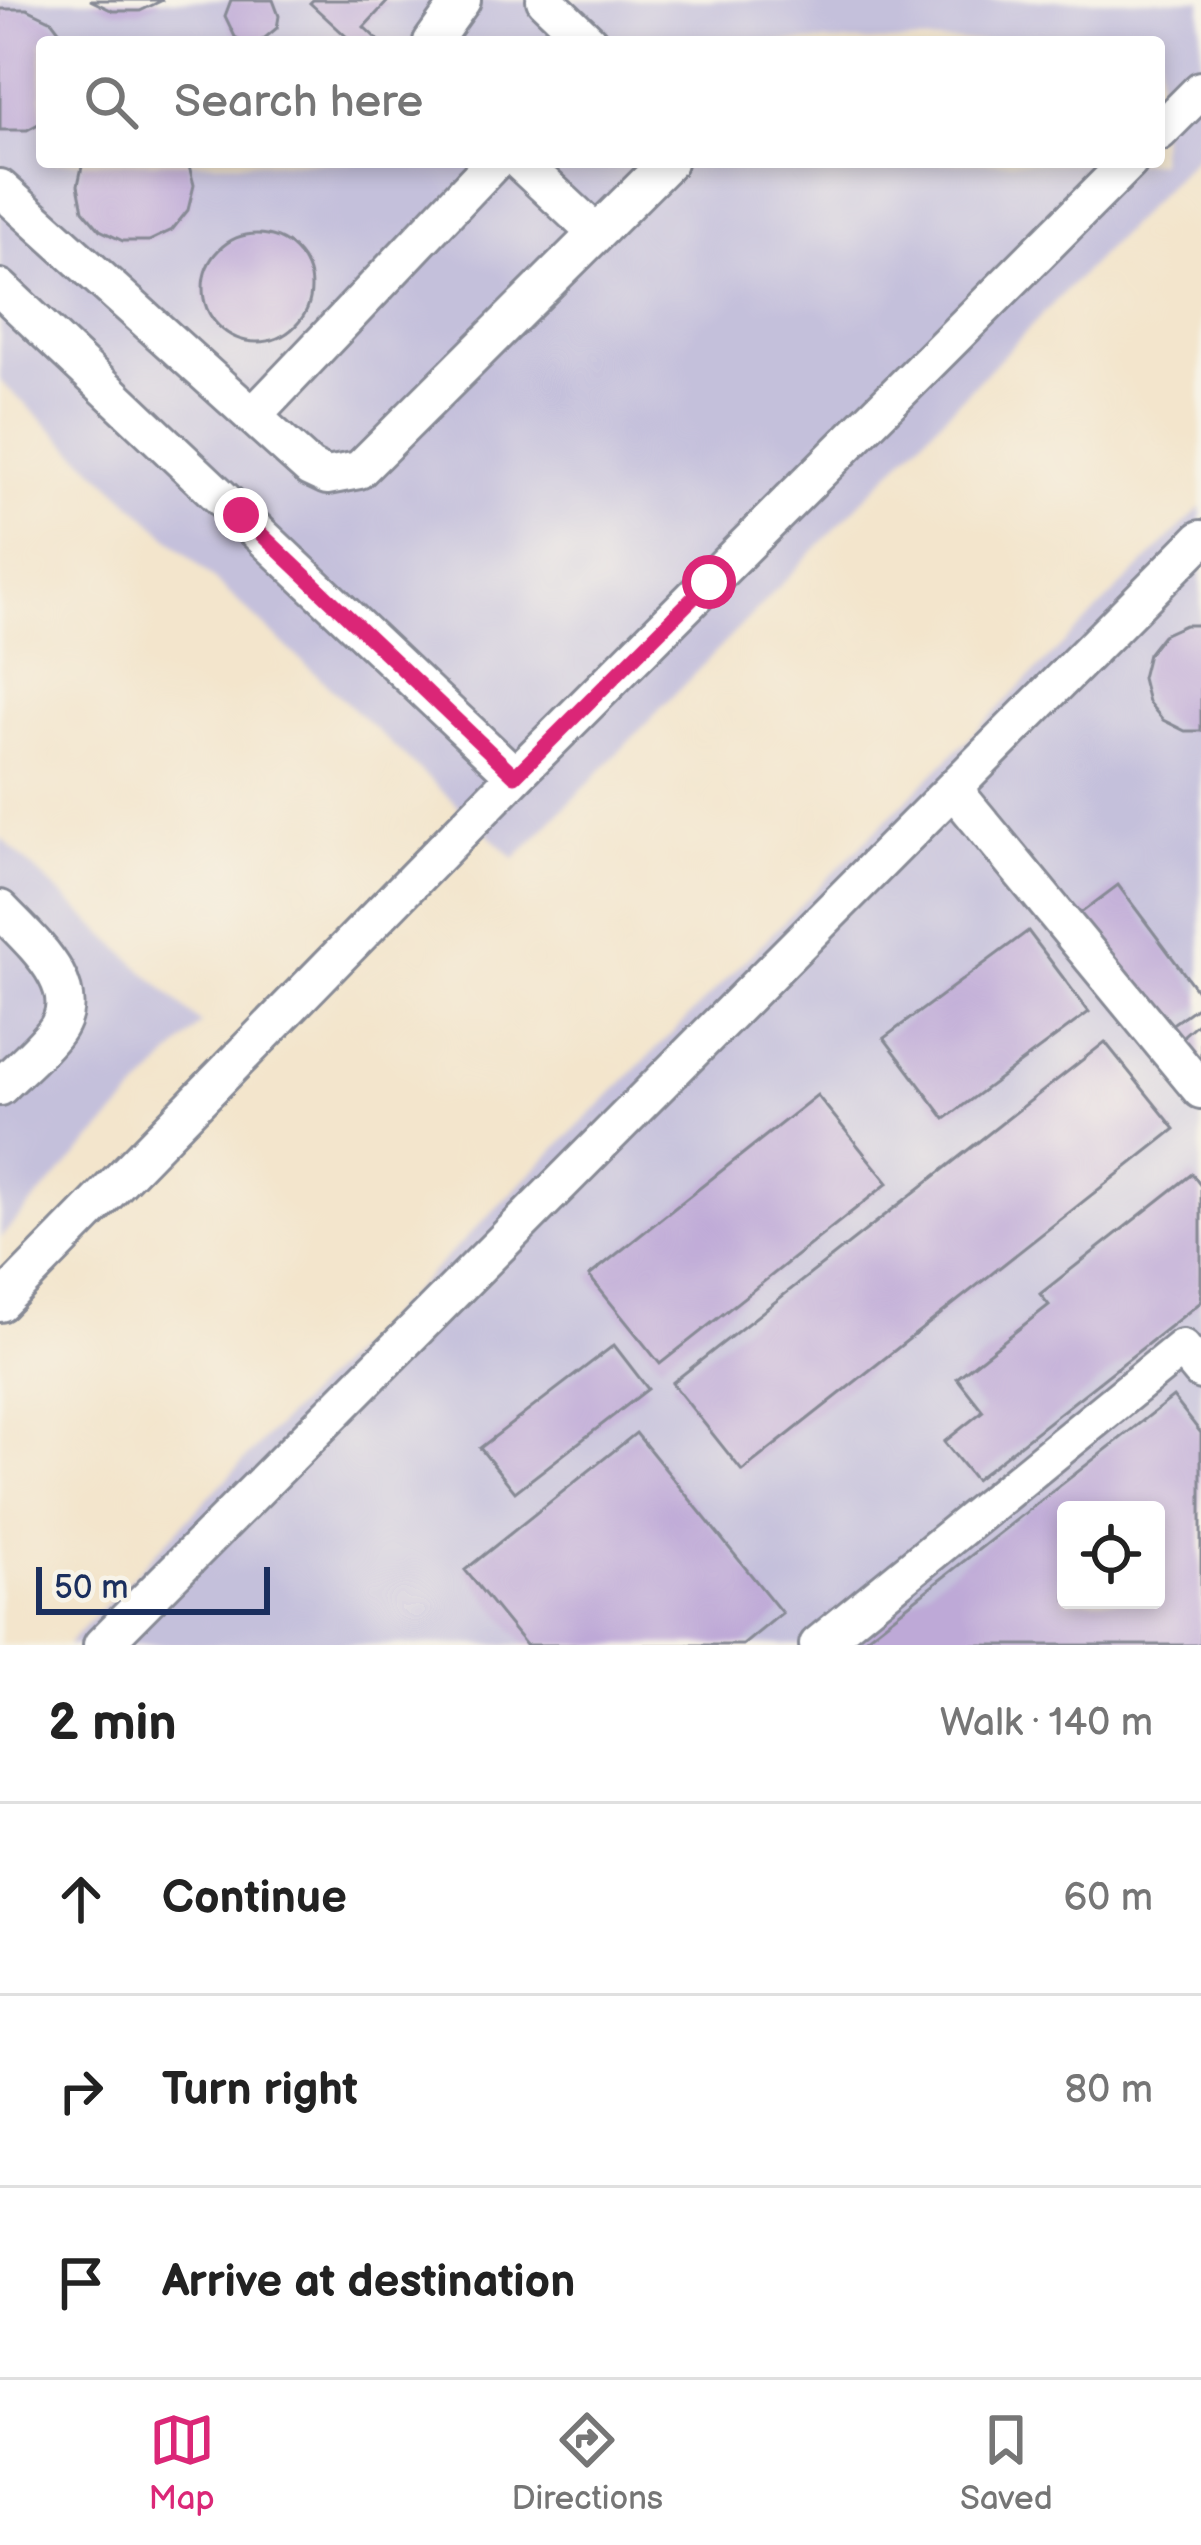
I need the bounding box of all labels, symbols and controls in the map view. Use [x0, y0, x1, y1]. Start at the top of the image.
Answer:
search box [36, 36, 1165, 168]
icon: search [78, 69, 144, 135]
text: Search here [174, 75, 423, 130]
route end [214, 488, 268, 542]
route start [682, 555, 736, 609]
map controls [1057, 1501, 1165, 1609]
button: locate [1057, 1501, 1165, 1609]
scale bar [36, 1561, 270, 1614]
text: 50 m [54, 1568, 129, 1608]
text: 2 min [48, 1693, 177, 1754]
text: Walk · 140 m [940, 1700, 1153, 1747]
icon: ahead [48, 1866, 114, 1932]
text: Continue [162, 1871, 347, 1926]
text: 60 m [1063, 1875, 1153, 1922]
icon: right [48, 2058, 114, 2124]
text: Turn right [162, 2063, 358, 2118]
text: 80 m [1065, 2067, 1153, 2114]
icon: arrive [48, 2250, 114, 2316]
text: Arrive at destination [162, 2255, 575, 2310]
tab: Map [148, 2407, 215, 2519]
tab: Directions [511, 2407, 663, 2519]
tab: Saved [960, 2407, 1053, 2519]

